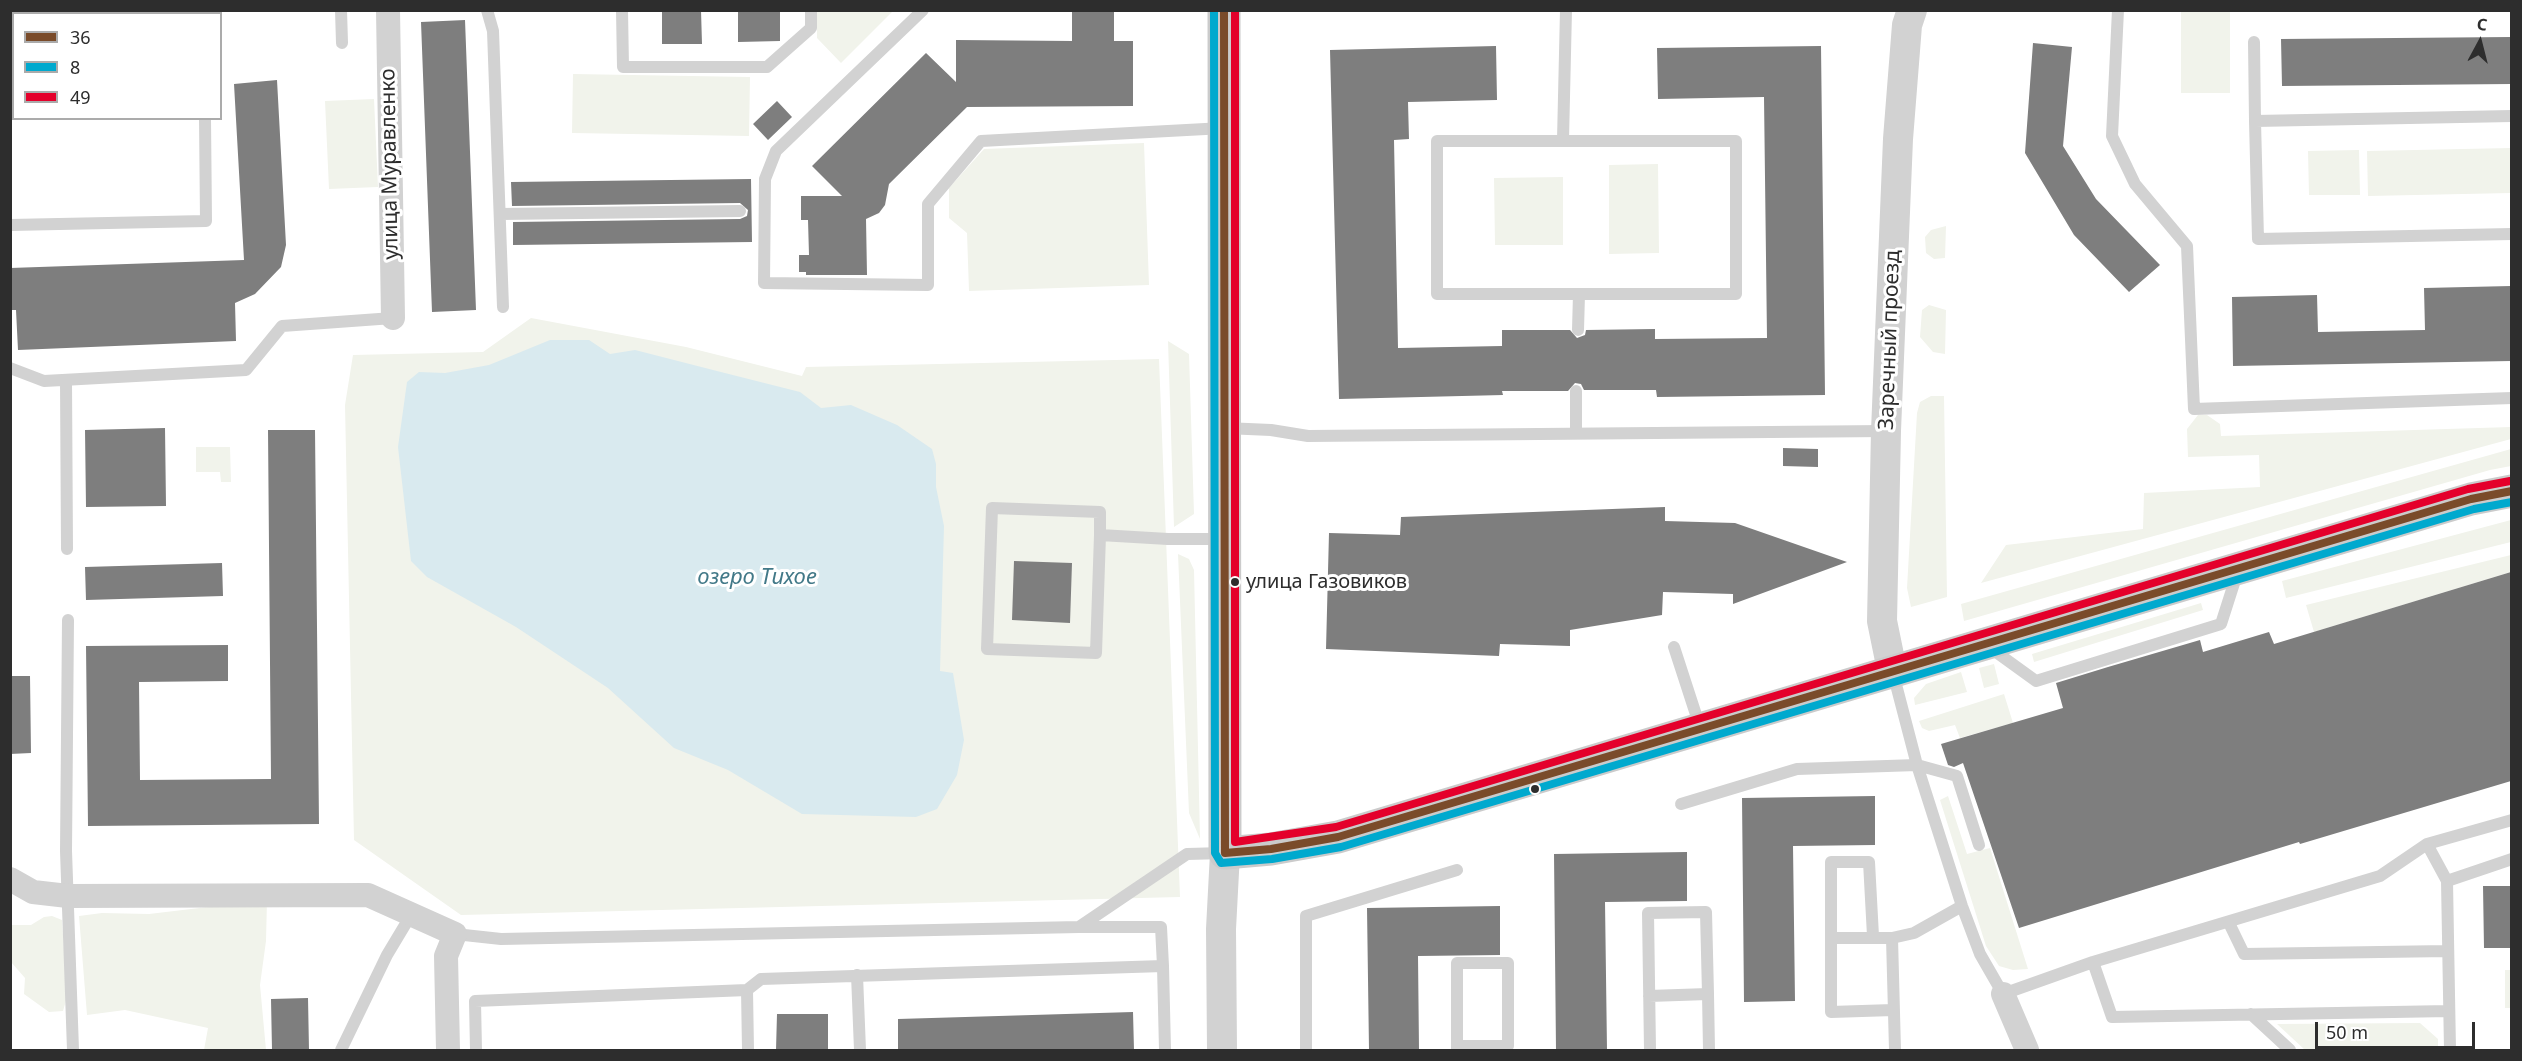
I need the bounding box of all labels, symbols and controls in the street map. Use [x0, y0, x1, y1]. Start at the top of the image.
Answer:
legend [12, 12, 222, 120]
north arrow [2450, 12, 2510, 72]
text: С [2476, 13, 2489, 36]
text: 36 [70, 25, 91, 49]
text: 8 [70, 55, 80, 79]
street label: улица Муравленко [376, 68, 404, 260]
text: 49 [70, 85, 91, 109]
street label: Заречный проезд [1874, 250, 1906, 430]
water label: озеро Тихое [697, 565, 817, 591]
place label: улица Газовиков [1246, 570, 1407, 594]
marker: улица Газовиков [1229, 576, 1241, 588]
unlabelled marker [1529, 783, 1541, 795]
scale bar [2318, 1010, 2478, 1048]
text: 50 m [2326, 1020, 2368, 1044]

